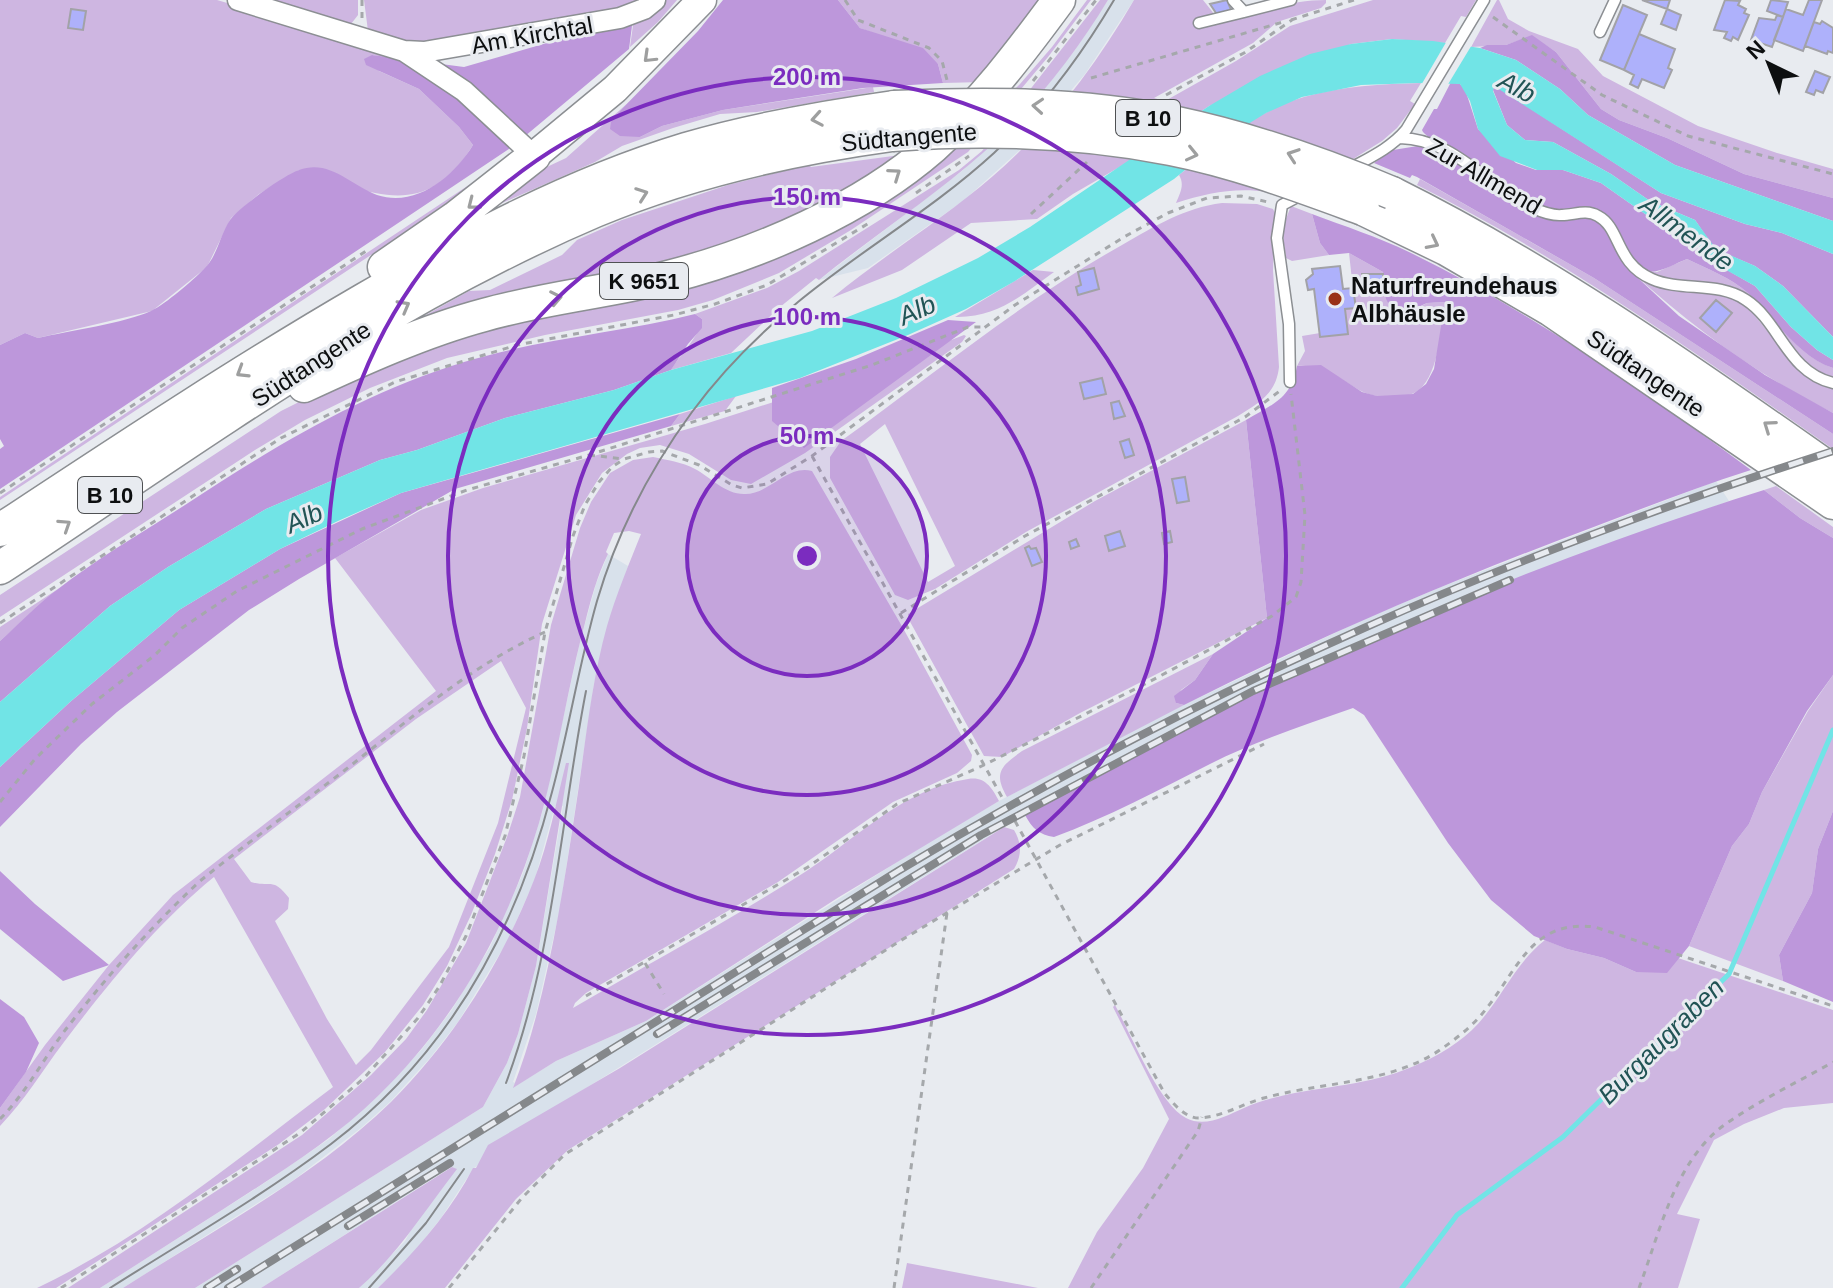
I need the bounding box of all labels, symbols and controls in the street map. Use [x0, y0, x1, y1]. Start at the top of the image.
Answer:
street label: Am Kirchtal [469, 11, 595, 59]
north arrow [1729, 24, 1809, 104]
text: N [1741, 35, 1770, 64]
one-way arrow [644, 47, 658, 62]
text: 200 m [773, 63, 841, 90]
water label: Alb [1492, 64, 1541, 109]
one-way arrow [1032, 98, 1045, 115]
road number: B 10 [1116, 100, 1180, 136]
one-way arrow [810, 109, 823, 126]
street label: Südtangente [840, 118, 978, 156]
street label: Zur Allmend [1422, 132, 1546, 220]
one-way arrow [1185, 145, 1198, 162]
one-way arrow [1287, 148, 1301, 165]
one-way arrow [886, 169, 900, 184]
text: 150 m [773, 183, 841, 210]
one-way arrow [634, 187, 648, 204]
water label: Allmende [1633, 188, 1740, 277]
one-way arrow [467, 195, 482, 209]
one-way arrow [1425, 233, 1439, 249]
road number: K 9651 [600, 263, 688, 299]
place label: Naturfreundehaus Albhäusle [1351, 272, 1558, 327]
water label: Alb [892, 289, 940, 332]
marker: Naturfreundehaus Albhäusle [1326, 290, 1344, 308]
one-way arrow [549, 291, 562, 308]
one-way arrow [395, 300, 410, 316]
text: 100 m [773, 303, 841, 330]
street label: Südtangente [247, 316, 375, 412]
street label: Südtangente [1582, 324, 1710, 422]
one-way arrow [236, 363, 251, 378]
one-way arrow [1764, 421, 1778, 436]
text: 50 m [780, 422, 834, 449]
road number: B 10 [78, 477, 142, 513]
water label: Alb [279, 497, 327, 540]
one-way arrow [56, 520, 71, 535]
centre of rings [793, 542, 821, 570]
water label: Burgaugraben [1592, 972, 1730, 1110]

